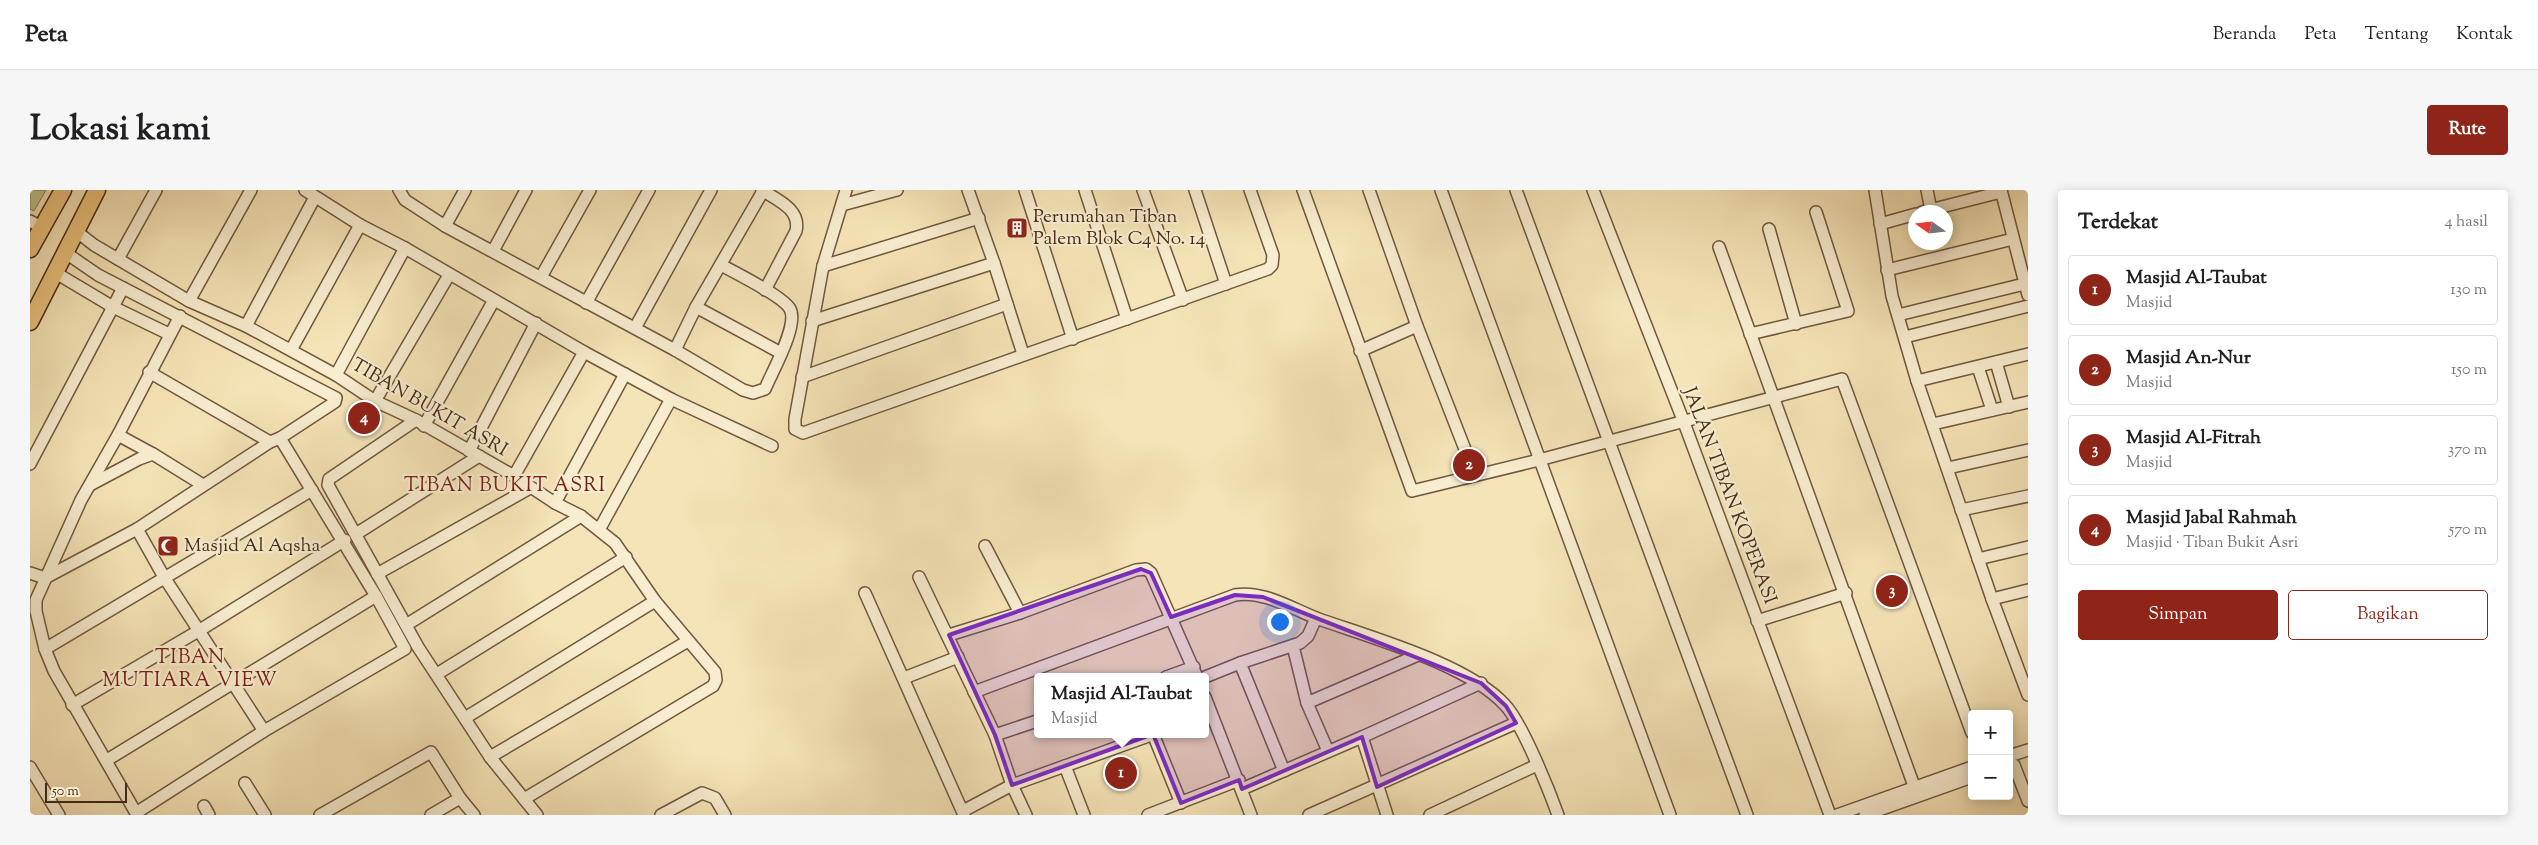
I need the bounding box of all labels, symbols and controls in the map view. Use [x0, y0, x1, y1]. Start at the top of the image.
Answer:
text: Peta [25, 18, 68, 52]
text: Beranda [2213, 22, 2276, 48]
text: Peta [2304, 22, 2337, 48]
text: Tentang [2365, 22, 2428, 48]
text: Kontak [2456, 22, 2513, 48]
text: Lokasi kami [30, 105, 211, 156]
button: Rute [2427, 105, 2508, 155]
place label: Perumahan Tiban Palem Blok C4 No. 14 [1033, 204, 1206, 253]
north arrow [1908, 205, 1953, 250]
text: Terdekat [2078, 208, 2158, 238]
text: 4 hasil [2444, 211, 2488, 234]
building icon: Perumahan Tiban Palem Blok C4 No. 14 [1005, 216, 1029, 240]
text: Masjid Al-Taubat [2126, 265, 2267, 292]
text: 1 [2092, 279, 2098, 302]
text: 130 m [2450, 279, 2487, 302]
text: Masjid [2126, 292, 2172, 315]
text: Masjid An-Nur [2126, 345, 2251, 372]
street label: TIBAN BUKIT ASRI [346, 352, 512, 464]
text: 2 [2091, 359, 2099, 382]
text: 150 m [2451, 359, 2487, 382]
text: Masjid [2126, 372, 2172, 395]
street label: JALAN TIBAN KOPERASI [1675, 383, 1783, 608]
pin: 4 [348, 399, 380, 437]
text: Masjid Al-Fitrah [2126, 425, 2261, 452]
text: 3 [2092, 439, 2098, 462]
text: 370 m [2448, 439, 2487, 462]
pin: 2 [1453, 446, 1485, 484]
text: Masjid [2126, 452, 2172, 475]
district label: TIBAN BUKIT ASRI [404, 472, 606, 501]
text: Masjid Jabal Rahmah [2126, 505, 2297, 532]
text: 4 [2091, 519, 2099, 542]
text: 570 m [2449, 519, 2487, 542]
text: Masjid · Tiban Bukit Asri [2126, 532, 2298, 555]
place label: Masjid Al Aqsha [184, 533, 321, 560]
mosque icon: Masjid Al Aqsha [156, 534, 180, 558]
pin: 3 [1876, 572, 1908, 610]
button: Simpan [2078, 590, 2278, 640]
button: Bagikan [2288, 590, 2488, 640]
your location [1267, 609, 1293, 635]
district label: TIBAN MUTIARA VIEW [102, 644, 278, 696]
popup [1034, 673, 1209, 738]
text: Masjid Al-Taubat [1051, 681, 1192, 708]
text: Masjid [1051, 708, 1097, 731]
map controls [1968, 710, 2013, 800]
button: + [1968, 710, 2013, 755]
pin: 1 [1105, 754, 1137, 792]
button: − [1968, 755, 2013, 800]
scale bar [45, 780, 128, 803]
text: 50 m [52, 782, 79, 802]

